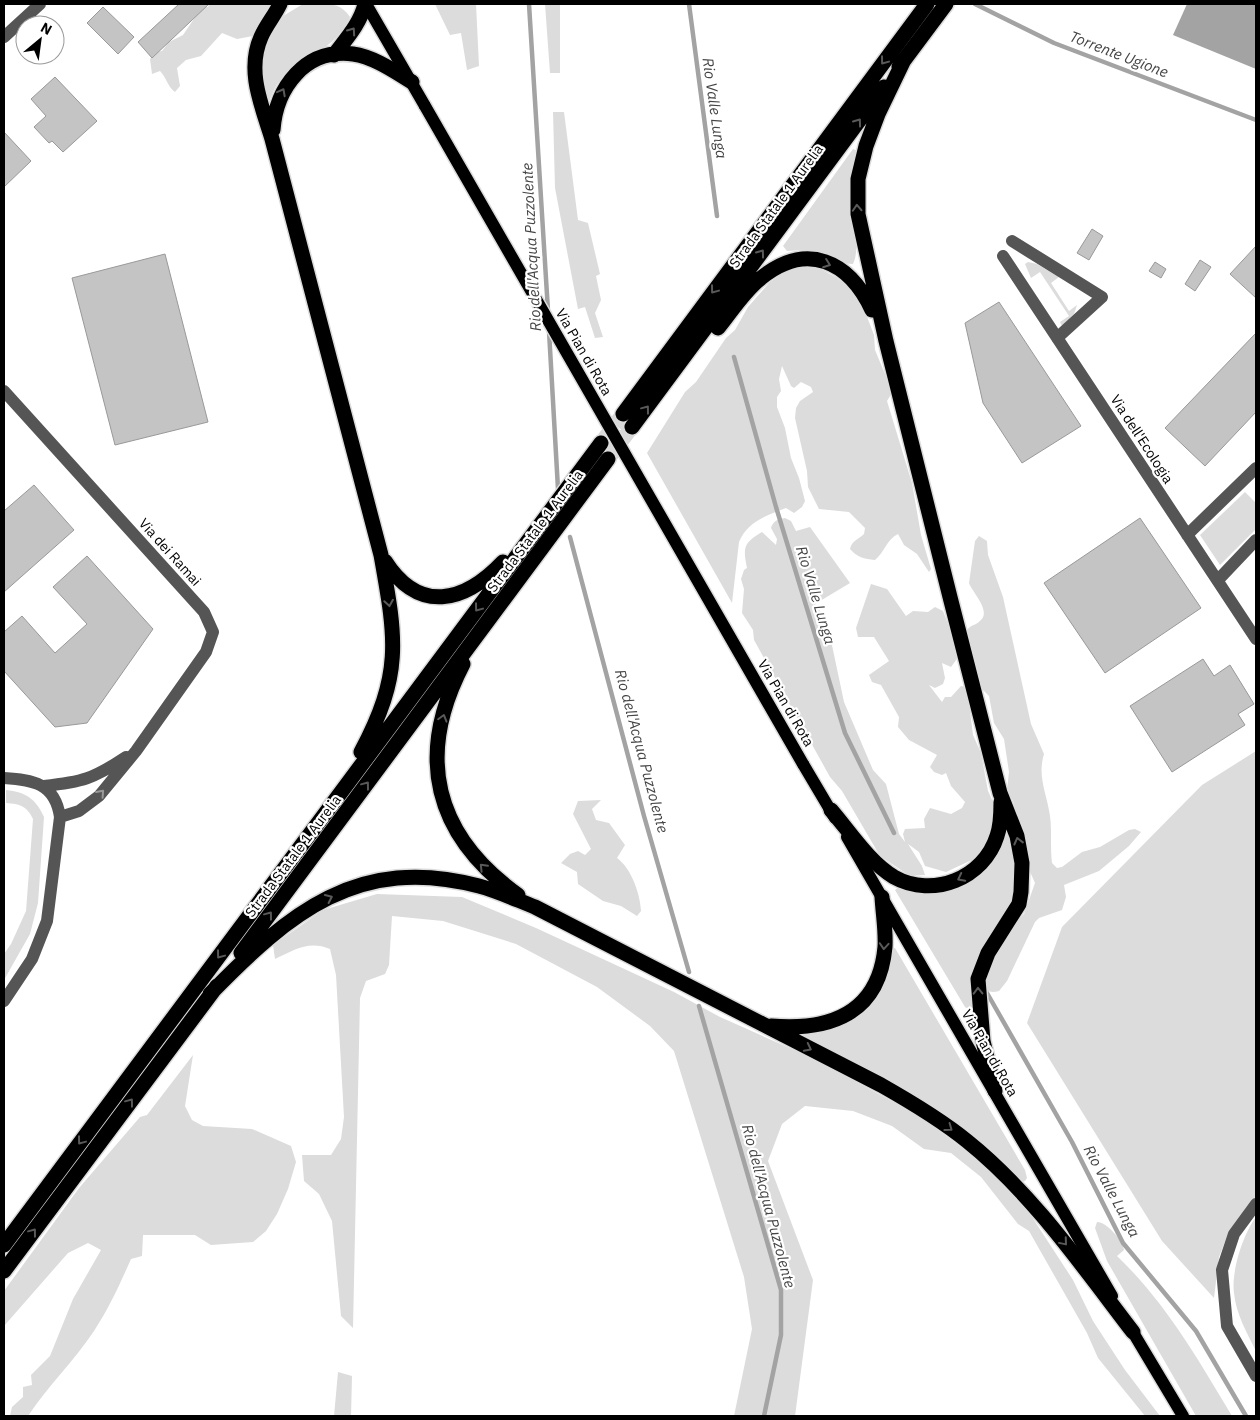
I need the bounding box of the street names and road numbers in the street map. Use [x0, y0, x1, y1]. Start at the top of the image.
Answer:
street label: Strada Statale 1 Aurelia [725, 140, 827, 271]
street label: Via Pian di Rota [552, 305, 616, 399]
street label: Via dell'Ecologia [1107, 391, 1178, 487]
street label: Strada Statale 1 Aurelia [483, 466, 587, 596]
street label: Via dei Ramai [135, 514, 205, 590]
street label: Via Pian di Rota [754, 656, 818, 750]
street label: Strada Statale 1 Aurelia [241, 791, 345, 921]
street label: Via Pian di Rota [958, 1006, 1022, 1100]

